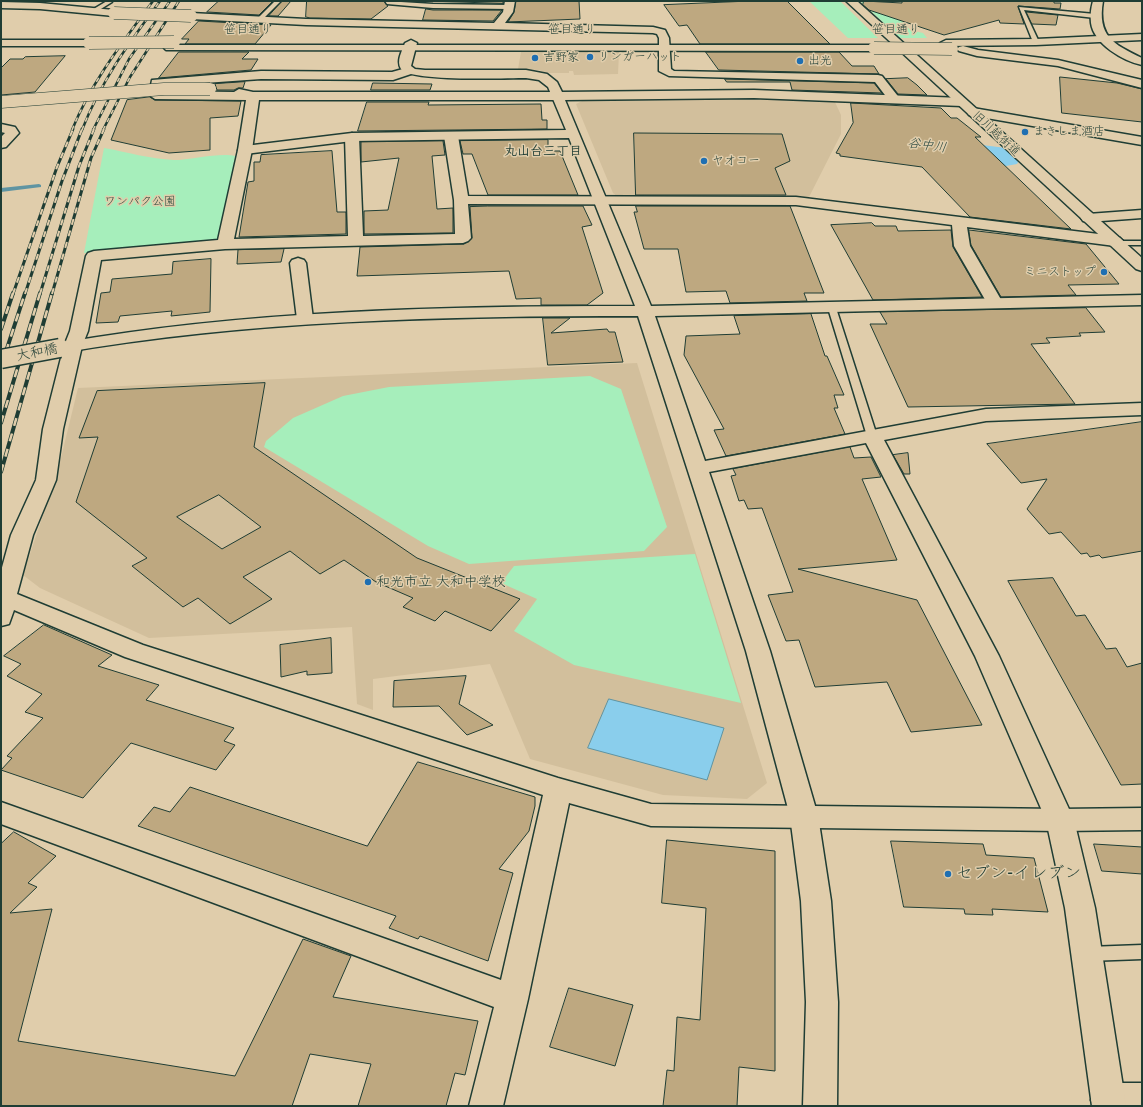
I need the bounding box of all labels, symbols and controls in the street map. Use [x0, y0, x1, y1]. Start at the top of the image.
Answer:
street label: 笹目通り [224, 23, 272, 37]
street label: 笹目通り [548, 23, 596, 37]
street label: 笹目通り [872, 23, 920, 37]
place label: リンガーハット [598, 50, 682, 64]
place label: 吉野家 [543, 51, 579, 65]
marker: リンガーハット [585, 52, 595, 62]
marker: 吉野家 [530, 53, 540, 63]
place label: 出光 [808, 54, 832, 68]
marker: 出光 [795, 56, 805, 66]
street label: 旧川越街道 [969, 108, 1023, 160]
place label: まきしま酒店 [1033, 125, 1105, 139]
marker: まきしま酒店 [1020, 127, 1030, 137]
water label: 谷中川 [907, 136, 947, 156]
district label: 丸山台三丁目 [504, 144, 582, 160]
place label: ヤオコー [712, 154, 760, 168]
marker: ヤオコー [699, 156, 709, 166]
park label: ワンパク公園 [104, 195, 176, 209]
place label: ミニストップ [1024, 265, 1096, 279]
marker: ミニストップ [1099, 267, 1109, 277]
street label: 大和橋 [15, 341, 59, 365]
place label: 和光市立 大和中学校 [376, 574, 506, 590]
marker: 和光市立 大和中学校 [363, 577, 373, 587]
place label: セブン-イレブン [956, 864, 1081, 884]
marker: セブン-イレブン [943, 869, 953, 879]

